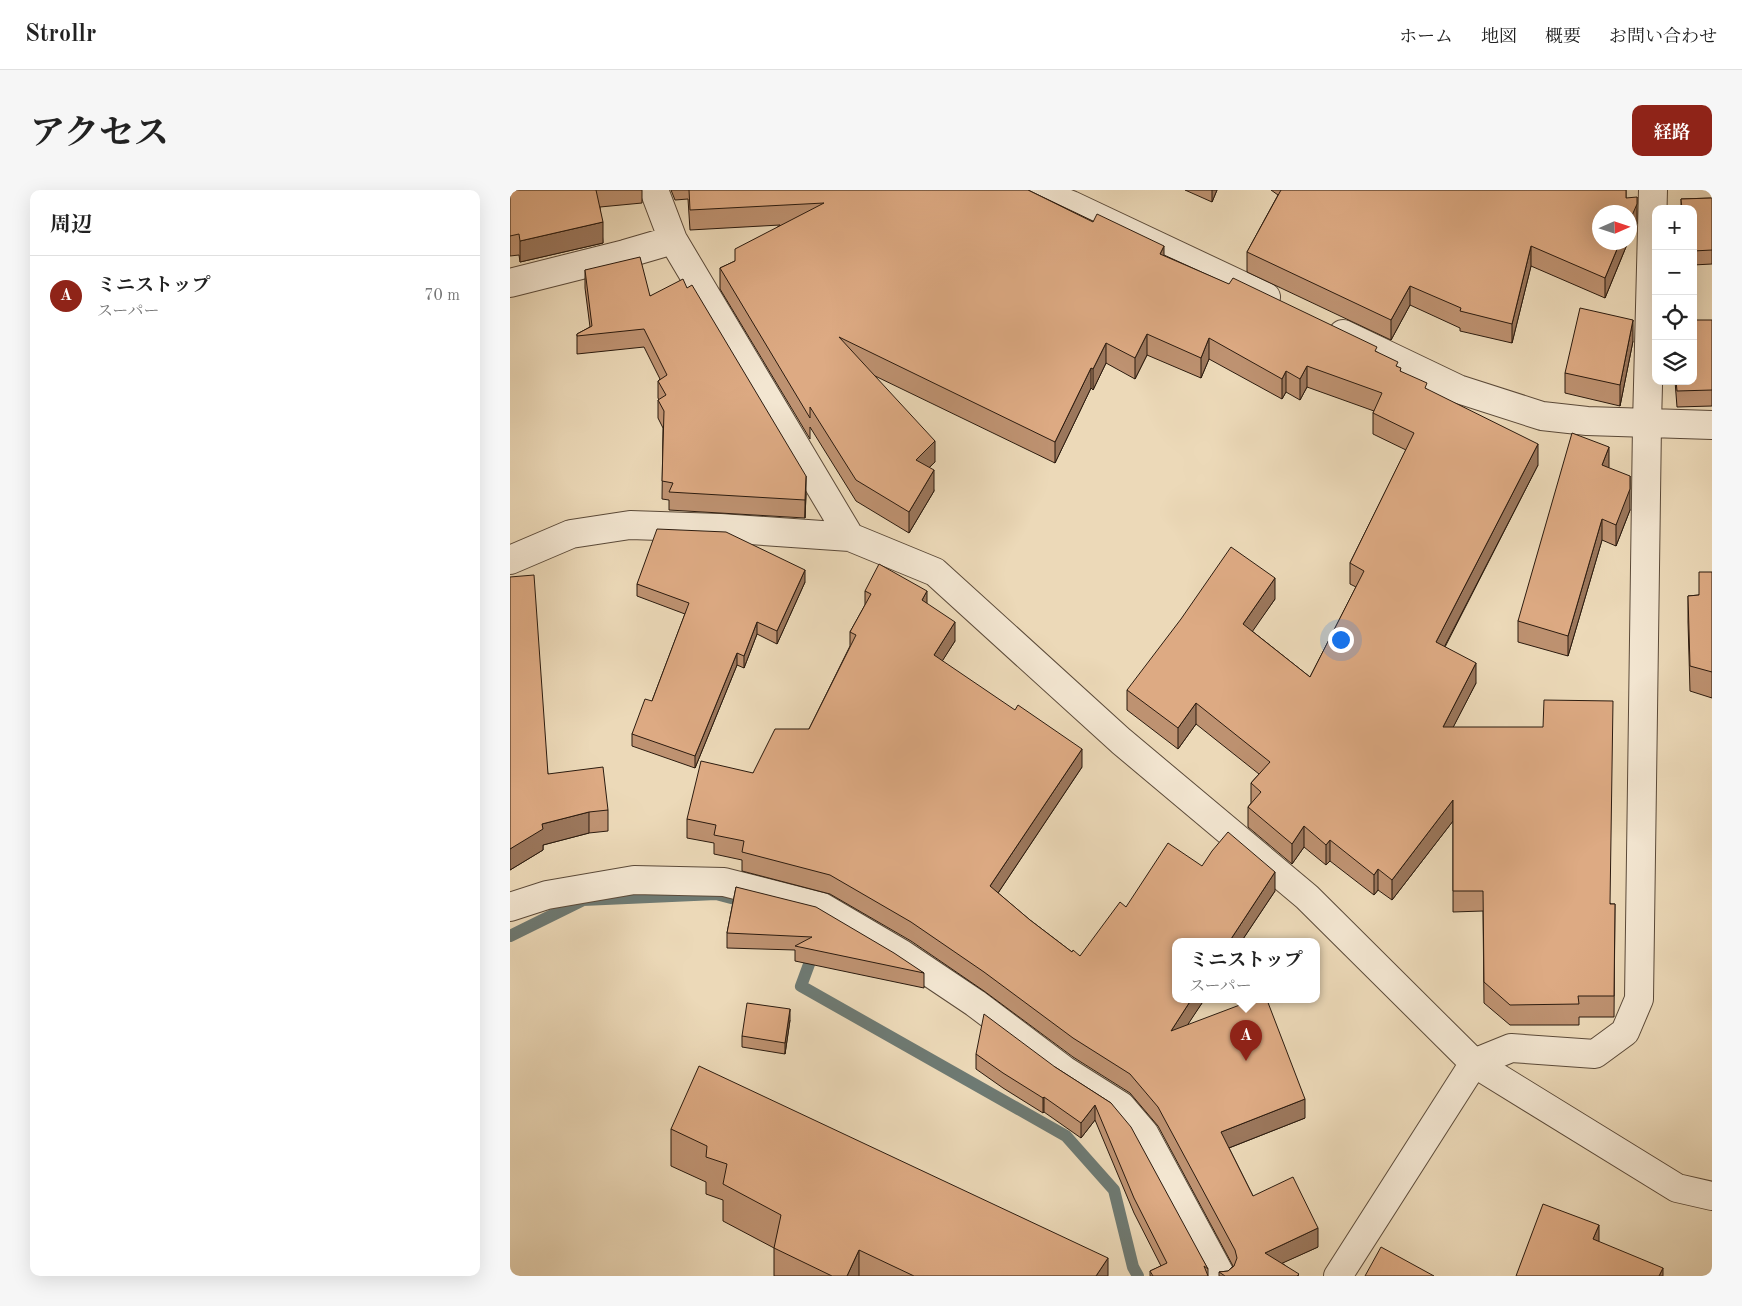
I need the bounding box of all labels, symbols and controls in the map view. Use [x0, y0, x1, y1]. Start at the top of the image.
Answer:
text: Strollr [25, 23, 96, 47]
text: ホーム [1399, 28, 1453, 46]
text: 地図 [1481, 28, 1517, 46]
text: 概要 [1545, 28, 1581, 46]
text: お問い合わせ [1609, 28, 1717, 46]
button: 経路 [1632, 105, 1712, 156]
text: アクセス [30, 117, 169, 152]
north arrow [1592, 205, 1637, 250]
map controls [1652, 205, 1697, 385]
button: + [1652, 205, 1697, 250]
text: 周辺 [50, 215, 92, 236]
button: − [1652, 250, 1697, 295]
text: ミニストップ [97, 277, 210, 296]
text: A [60, 288, 72, 304]
text: 70 m [424, 288, 460, 304]
button: locate [1652, 295, 1697, 340]
text: スーパー [97, 304, 159, 320]
button: layers [1652, 340, 1697, 385]
your location [1328, 627, 1354, 653]
popup [1172, 938, 1320, 1003]
text: ミニストップ [1189, 952, 1303, 971]
text: スーパー [1189, 979, 1252, 995]
pin: A [1230, 1020, 1262, 1061]

